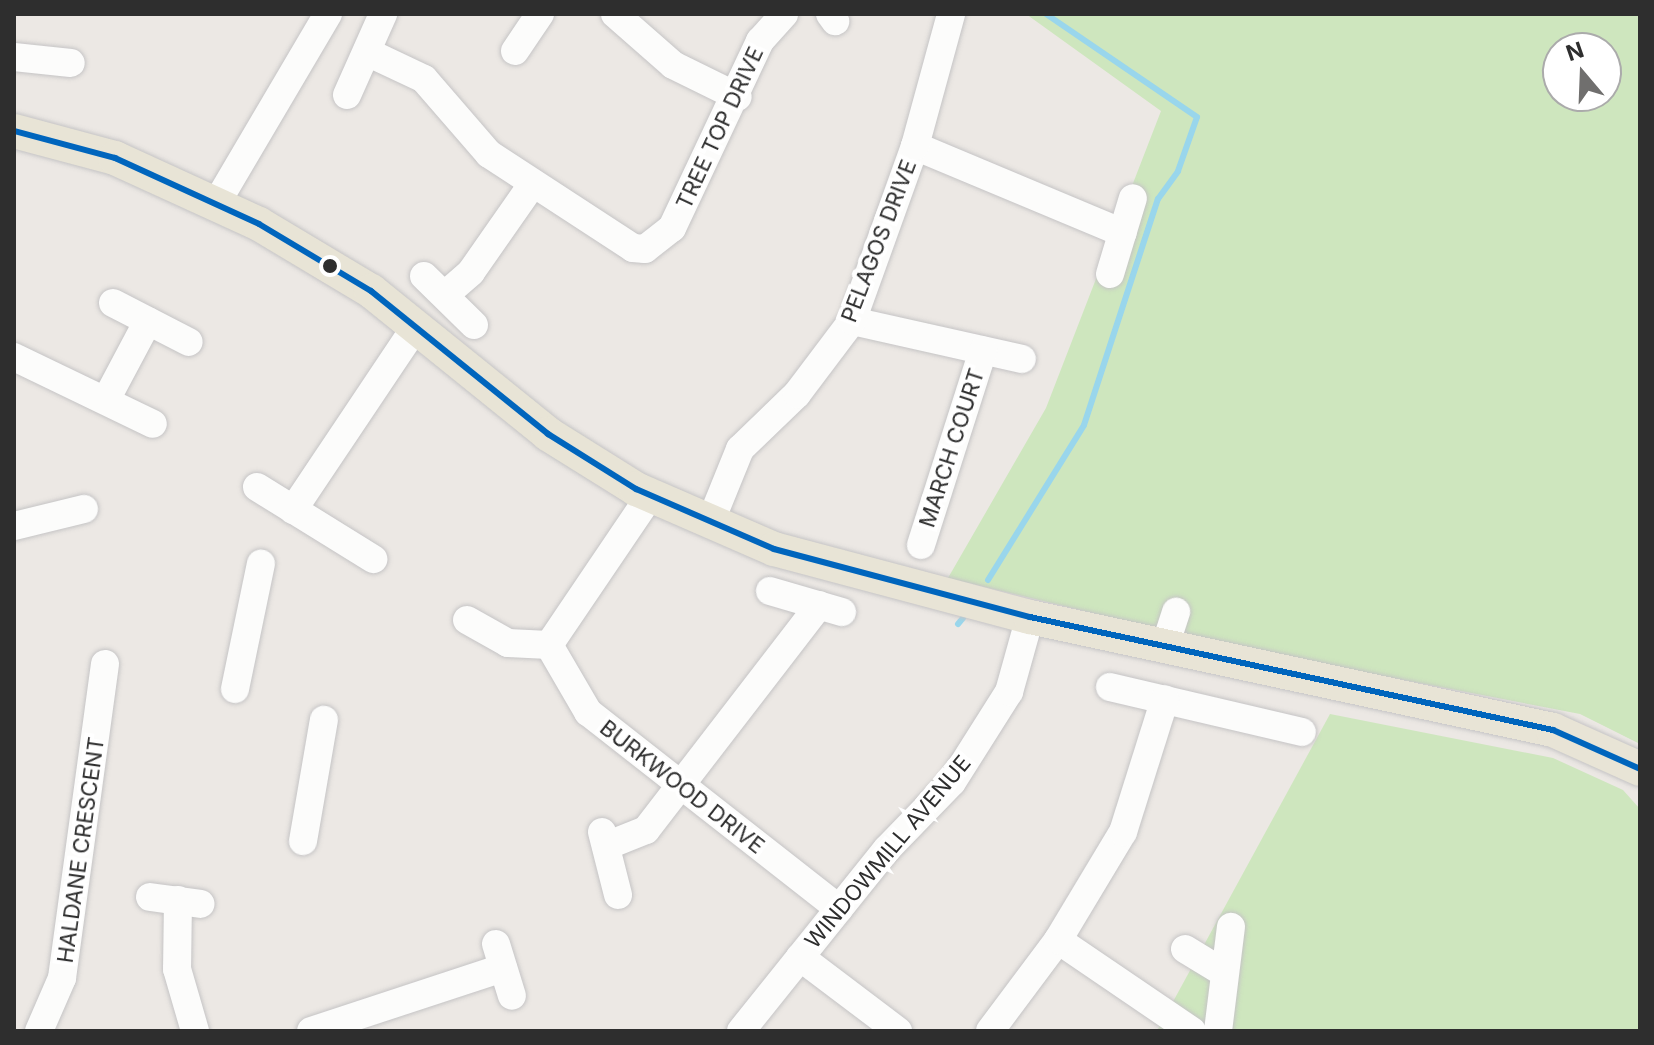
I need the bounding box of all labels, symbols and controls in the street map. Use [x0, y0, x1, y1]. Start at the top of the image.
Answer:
north arrow [1542, 32, 1622, 112]
text: N [1563, 36, 1587, 66]
street label: TREE TOP DRIVE [671, 43, 769, 213]
street label: PELAGOS DRIVE [836, 156, 922, 326]
unlabelled marker [322, 258, 338, 274]
street label: MARCH COURT [914, 365, 990, 531]
street label: BURKWOOD DRIVE [595, 715, 769, 859]
street label: HALDANE CRESCENT [52, 735, 110, 965]
street label: WINDOWMILL AVENUE [800, 750, 976, 954]

